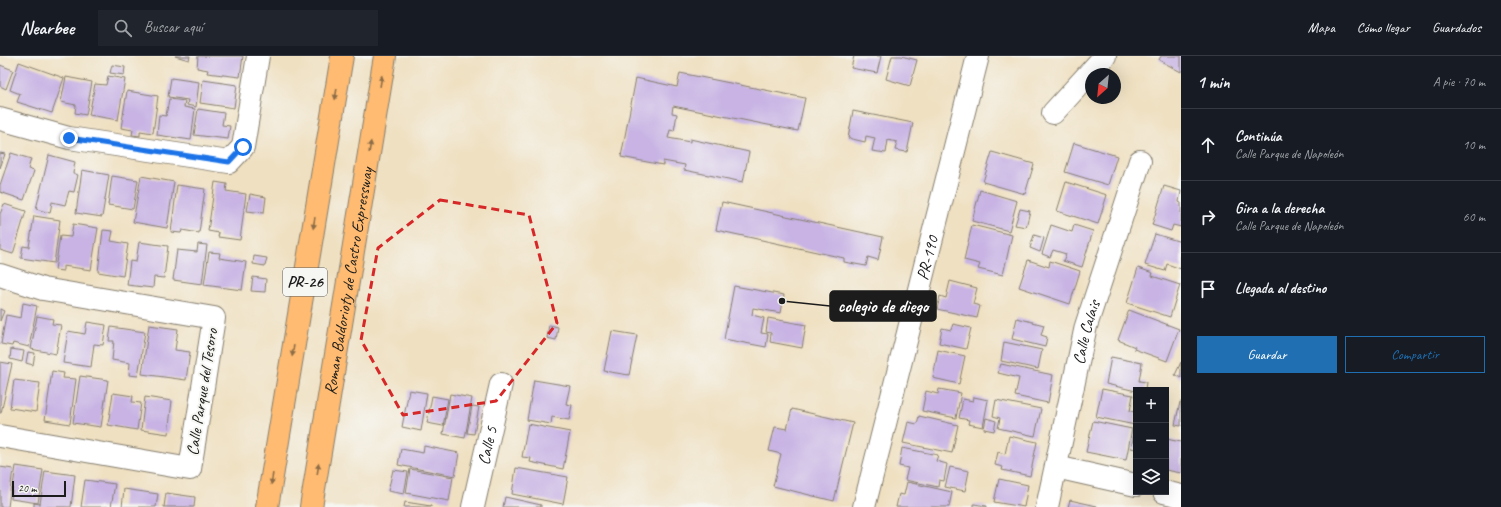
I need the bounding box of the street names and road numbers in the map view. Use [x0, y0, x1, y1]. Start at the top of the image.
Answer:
street label: Roman Baldorioty de Castro Expressway [319, 165, 377, 396]
street label: PR-190 [911, 232, 943, 282]
road number: PR-26 [283, 268, 327, 296]
street label: Calle Calais [1068, 295, 1105, 366]
street label: Calle Parque del Tesoro [182, 326, 223, 457]
street label: Calle 5 [472, 423, 502, 467]

